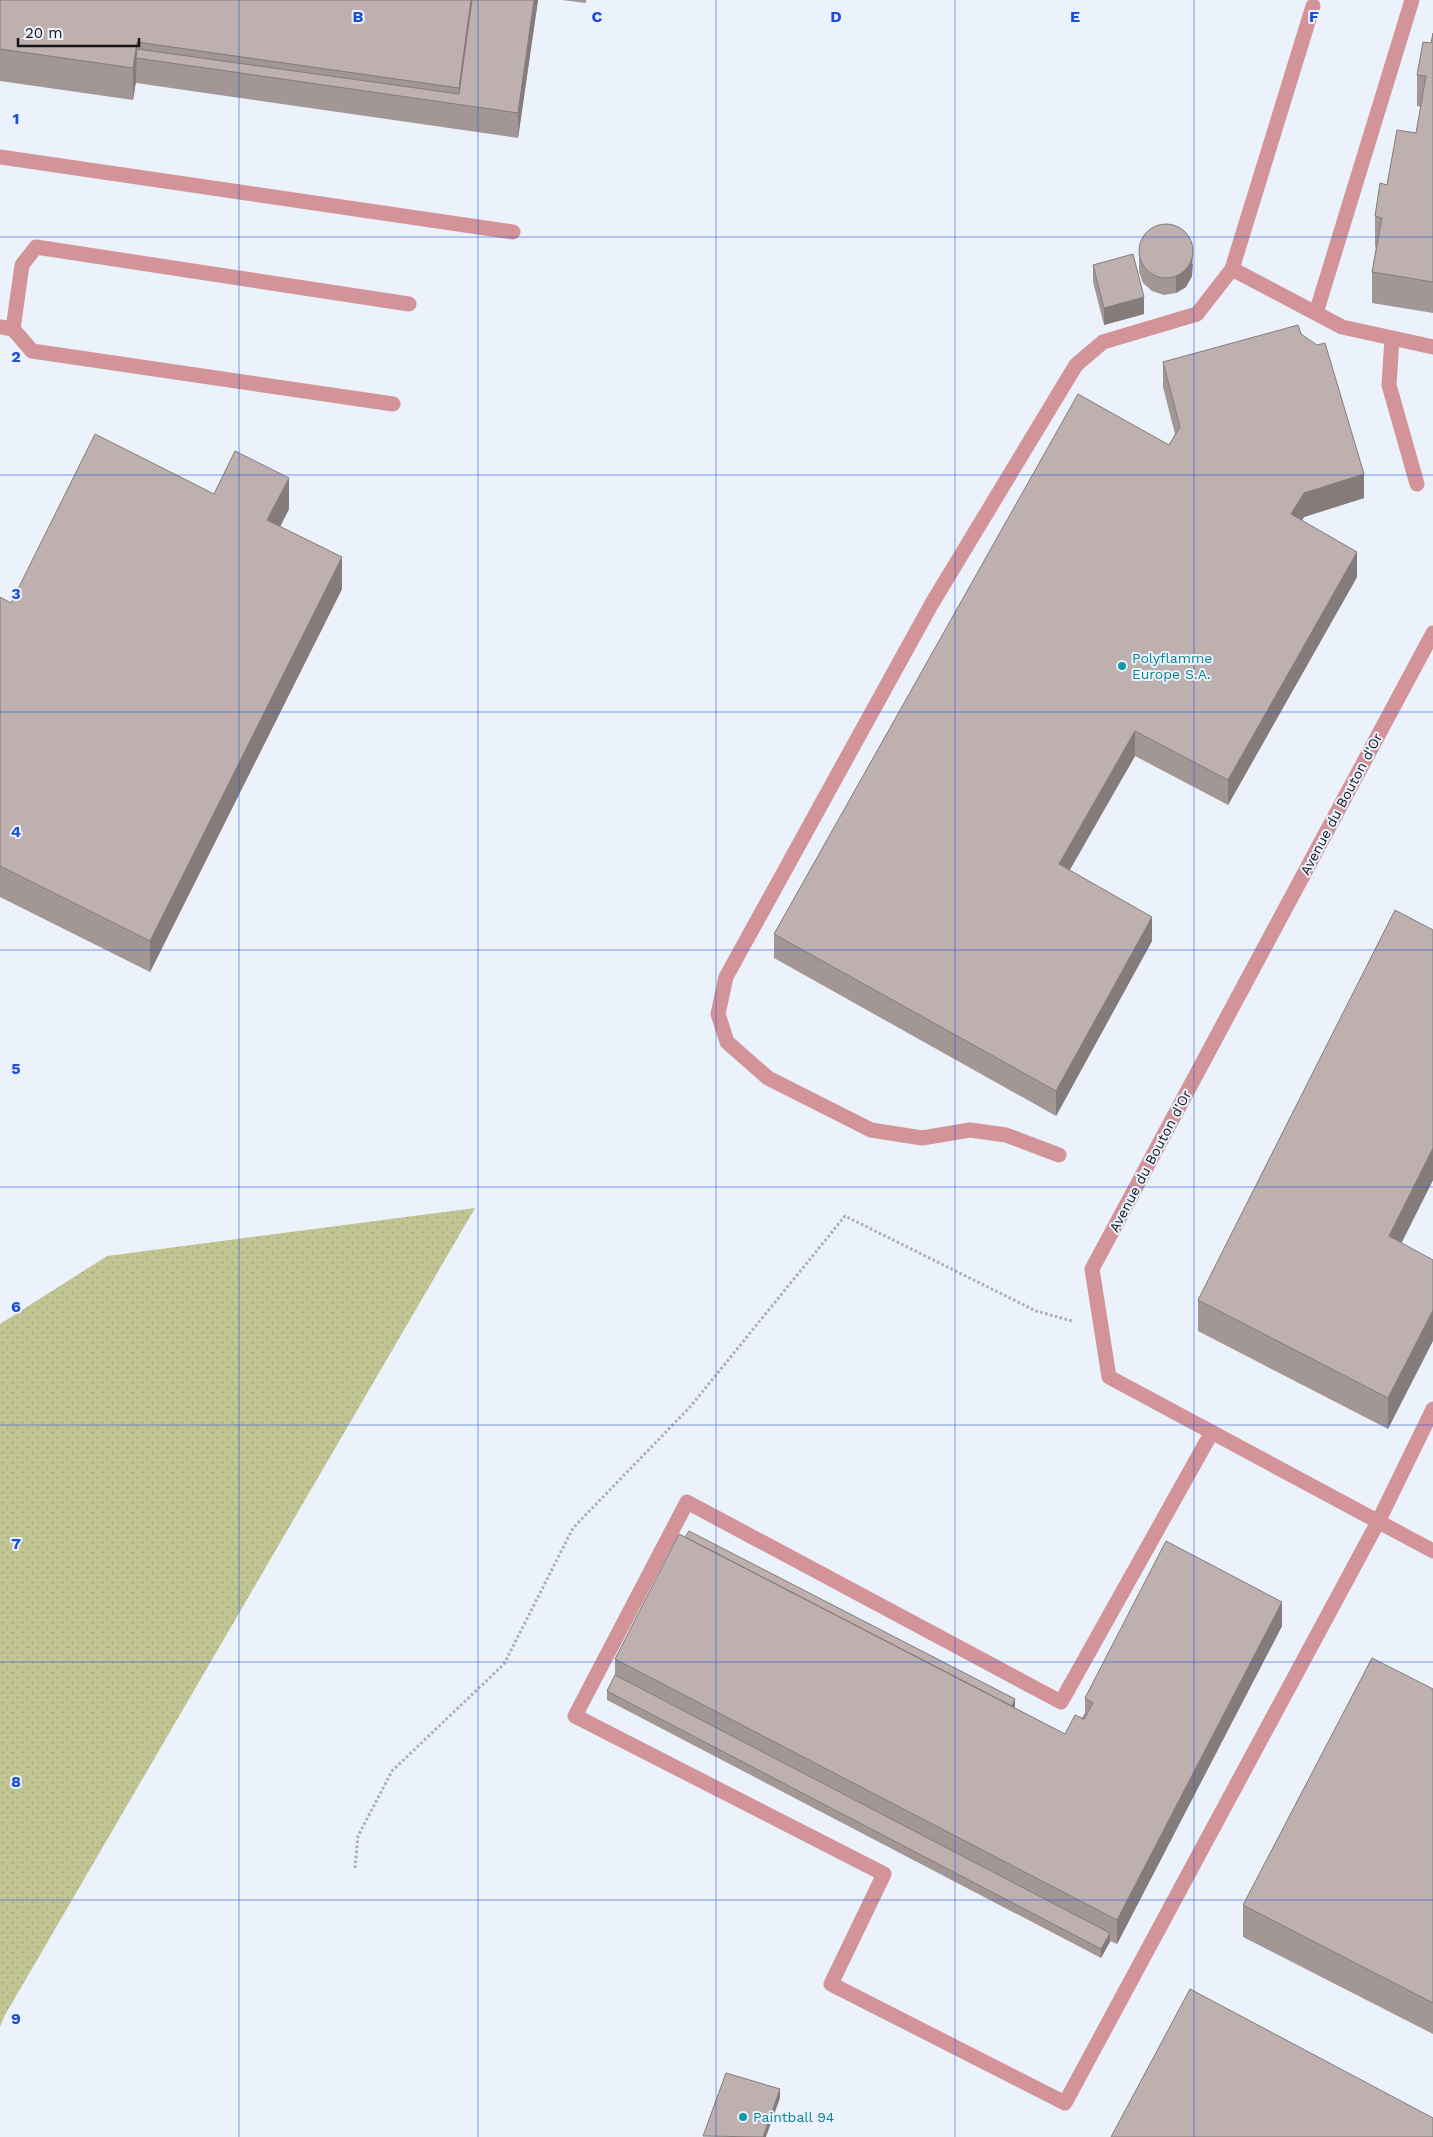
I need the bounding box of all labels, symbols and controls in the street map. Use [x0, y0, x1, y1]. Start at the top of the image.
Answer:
text: B [353, 7, 364, 26]
text: C [592, 7, 603, 26]
text: D [830, 7, 842, 26]
text: E [1070, 7, 1080, 26]
text: F [1309, 7, 1319, 26]
scale bar [18, 15, 139, 47]
text: 20 m [25, 24, 63, 42]
text: 1 [13, 109, 19, 128]
text: 2 [11, 347, 21, 366]
text: 3 [11, 584, 21, 603]
place label: Polyflamme Europe S.A. [1132, 650, 1212, 682]
marker: Polyflamme Europe S.A. [1116, 660, 1128, 672]
street label: Avenue du Bouton d'Or [1297, 730, 1385, 878]
text: 4 [11, 822, 21, 841]
text: 5 [11, 1059, 21, 1078]
street label: Avenue du Bouton d'Or [1106, 1087, 1194, 1235]
text: 6 [11, 1297, 21, 1316]
text: 7 [11, 1534, 21, 1553]
text: 8 [11, 1772, 21, 1791]
text: 9 [11, 2009, 21, 2028]
place label: Paintball 94 [753, 2109, 834, 2125]
marker: Paintball 94 [737, 2111, 749, 2123]

